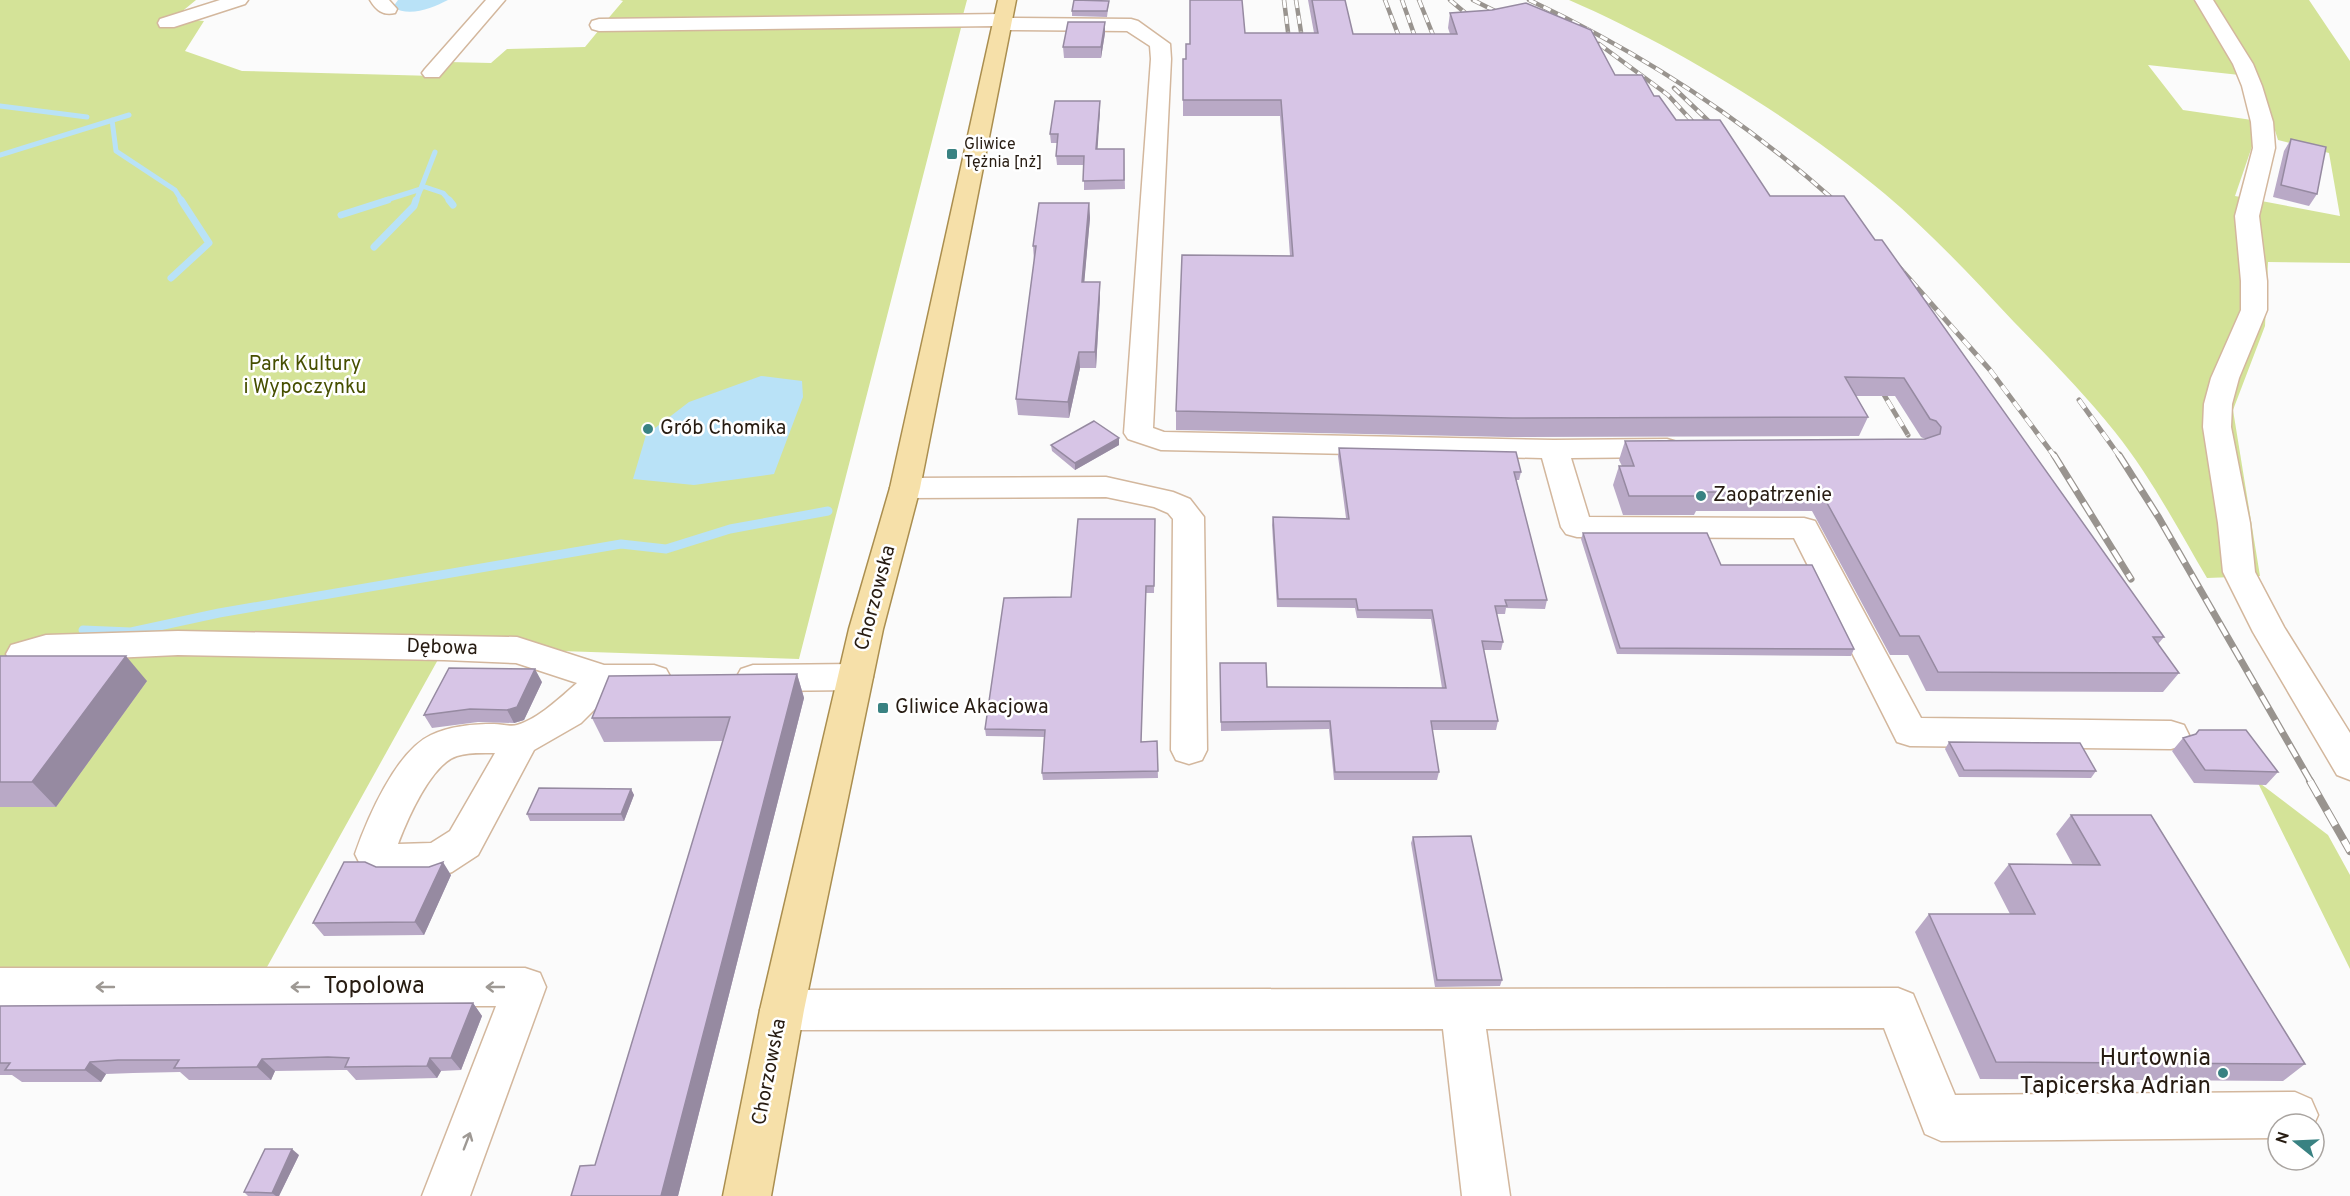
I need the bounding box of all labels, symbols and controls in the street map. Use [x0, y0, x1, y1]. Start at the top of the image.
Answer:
place label: Gliwice Tężnia [nż] [964, 135, 1042, 173]
marker: Gliwice Tężnia [nż] [945, 147, 959, 161]
park label: Park Kultury i Wypoczynku [243, 352, 367, 401]
place label: Grób Chomika [660, 416, 786, 442]
marker: Grób Chomika [641, 422, 655, 436]
place label: Zaopatrzenie [1713, 483, 1832, 509]
marker: Zaopatrzenie [1694, 489, 1708, 503]
street label: Chorzowska [849, 542, 903, 654]
street label: Dębowa [406, 634, 478, 662]
place label: Gliwice Akacjowa [895, 695, 1048, 721]
marker: Gliwice Akacjowa [876, 701, 890, 715]
street label: Topolowa [323, 972, 425, 1002]
one-way arrow [96, 981, 116, 993]
one-way arrow [291, 981, 311, 993]
one-way arrow [486, 981, 506, 993]
street label: Chorzowska [747, 1016, 793, 1128]
place label: Hurtownia Tapicerska Adrian [2020, 1044, 2211, 1102]
marker: Hurtownia Tapicerska Adrian [2216, 1066, 2230, 1080]
north arrow [2266, 1112, 2326, 1172]
text: N [2272, 1129, 2295, 1147]
one-way arrow [462, 1132, 473, 1151]

